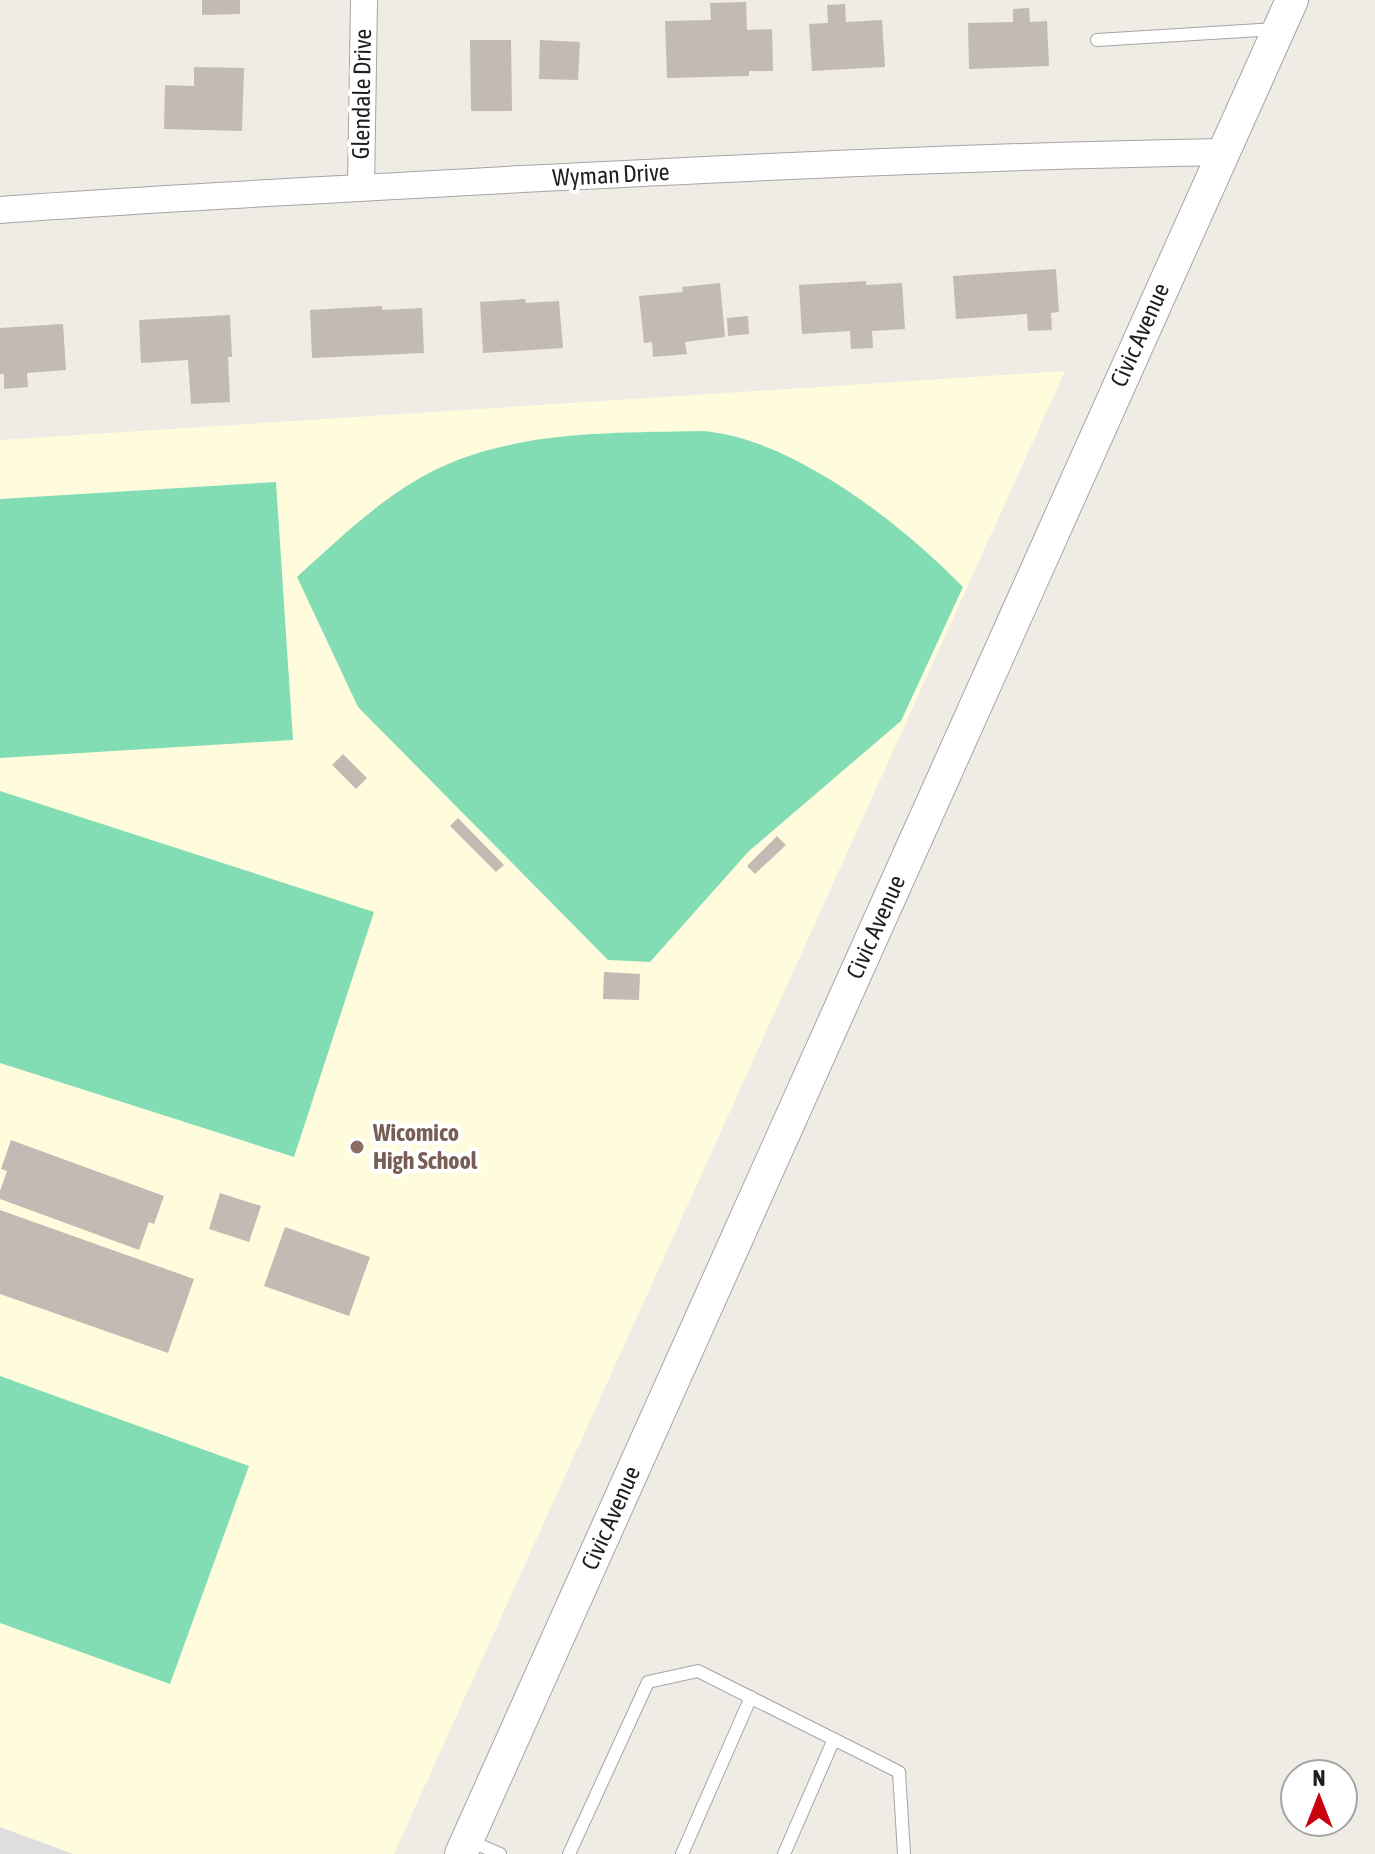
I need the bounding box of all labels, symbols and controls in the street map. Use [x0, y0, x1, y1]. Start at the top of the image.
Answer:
street label: Glendale Drive [347, 28, 376, 160]
street label: Wyman Drive [552, 158, 670, 191]
street label: Civic Avenue [1105, 279, 1174, 391]
street label: Civic Avenue [841, 871, 910, 983]
place label: Wicomico High School [372, 1119, 478, 1174]
marker: Wicomico High School [348, 1138, 366, 1156]
street label: Civic Avenue [576, 1462, 645, 1574]
north arrow [1279, 1758, 1359, 1838]
text: N [1313, 1765, 1325, 1791]

